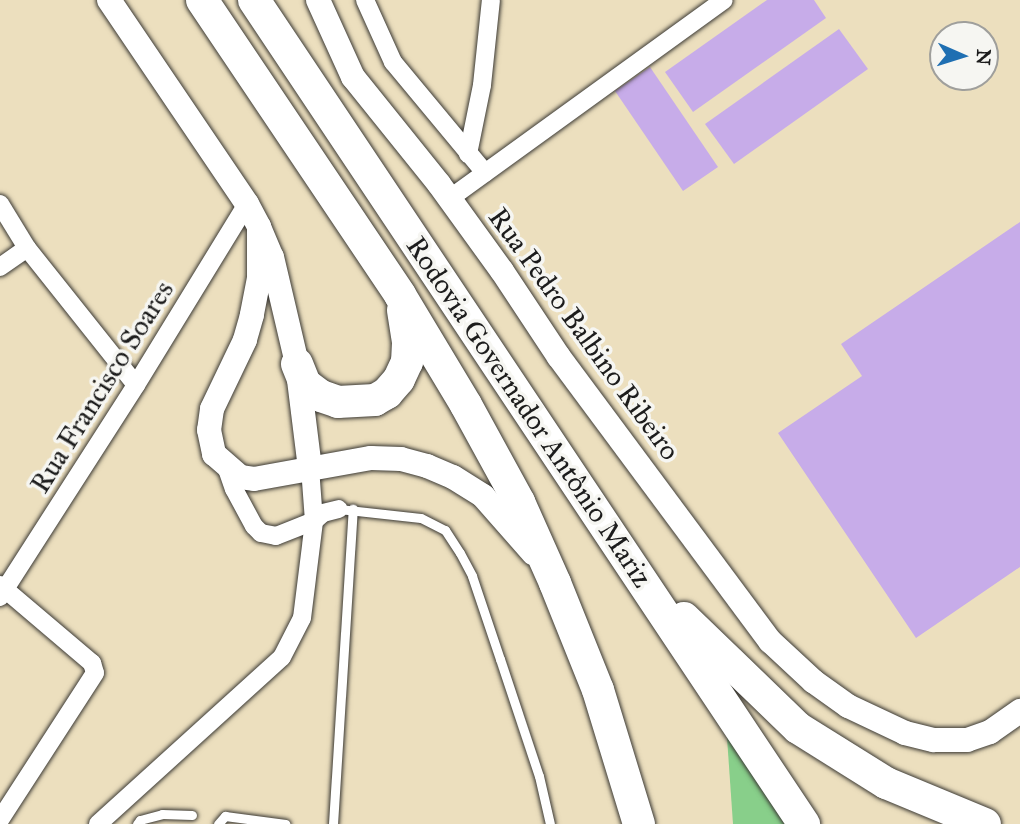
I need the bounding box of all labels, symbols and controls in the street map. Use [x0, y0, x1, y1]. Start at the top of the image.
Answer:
north arrow [929, 21, 999, 91]
text: N [972, 48, 995, 66]
street label: Rua Pedro Balbino Ribeiro [481, 201, 687, 467]
street label: Rodovia Governador Antônio Mariz [399, 230, 659, 594]
street label: Rua Francisco Soares [23, 275, 181, 499]

